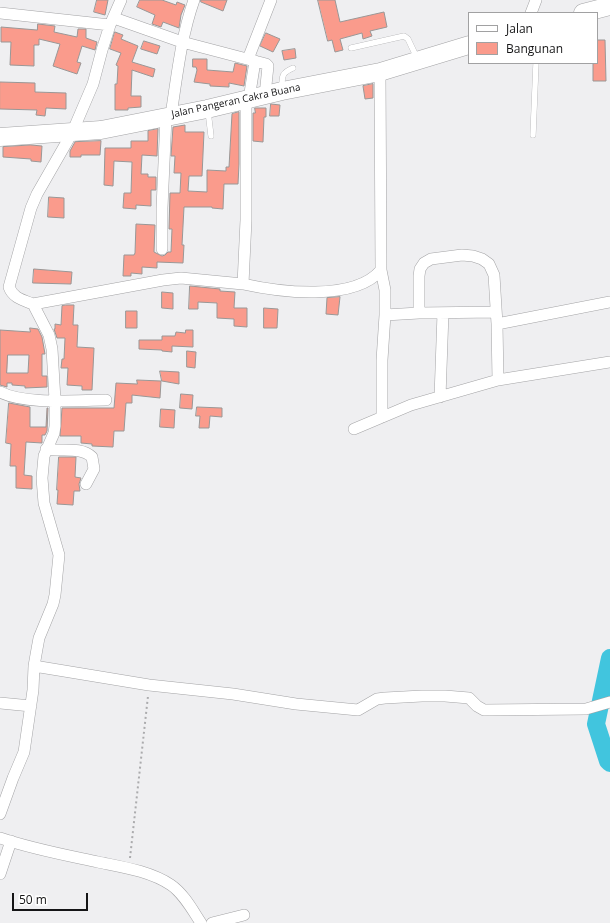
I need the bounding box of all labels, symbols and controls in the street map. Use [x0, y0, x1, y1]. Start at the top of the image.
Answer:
legend [468, 12, 598, 64]
text: Jalan [506, 20, 533, 37]
text: Bangunan [506, 40, 563, 57]
street label: Jalan Pangeran Cakra Buana [171, 81, 301, 121]
scale bar [14, 885, 90, 911]
text: 50 m [19, 891, 47, 908]

